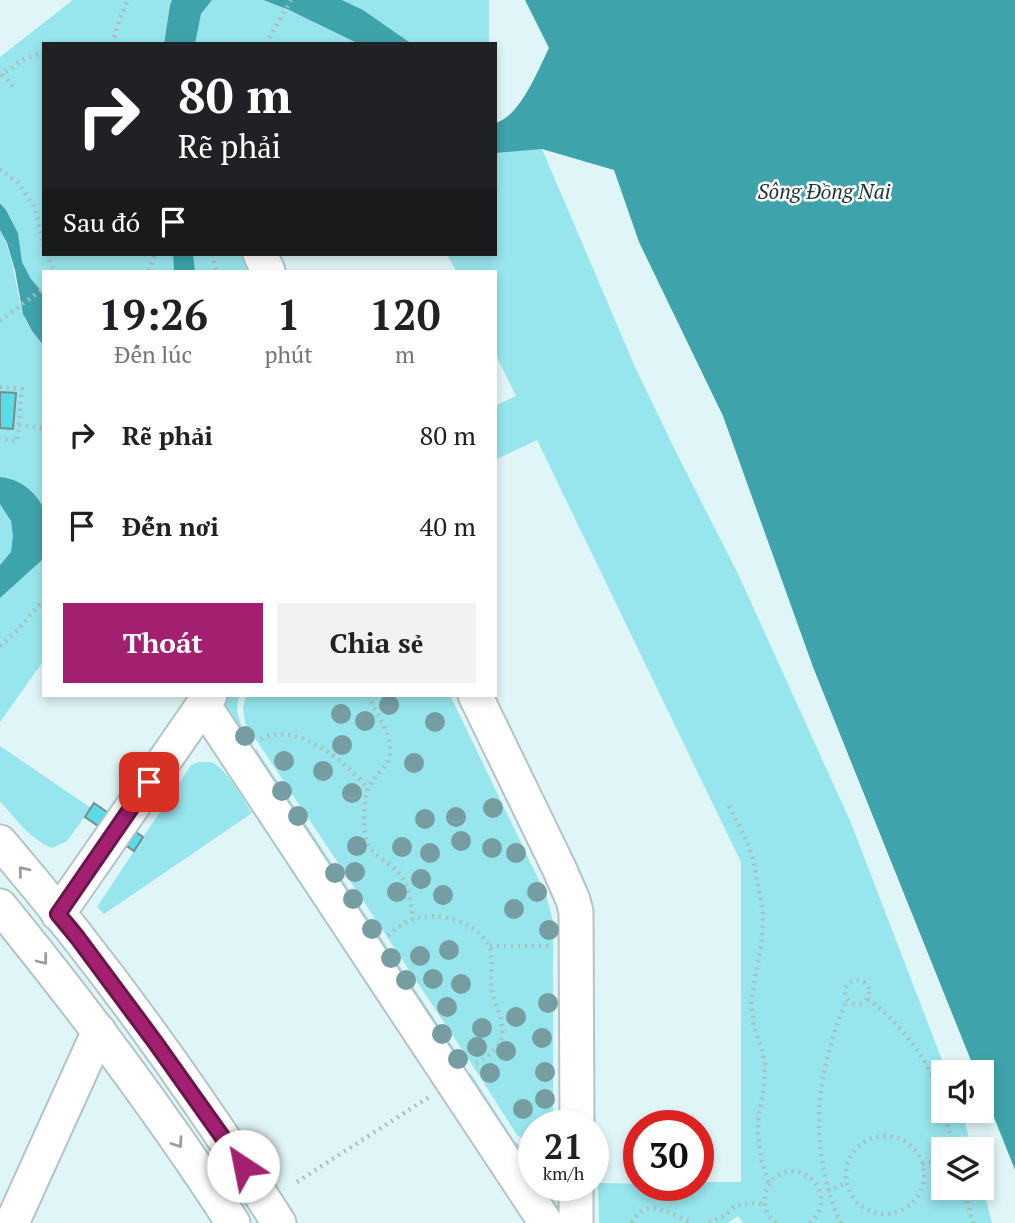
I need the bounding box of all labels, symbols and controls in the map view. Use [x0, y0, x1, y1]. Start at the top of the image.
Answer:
text: 80 m [178, 62, 292, 127]
icon: right [63, 70, 154, 161]
text: Rẽ phải [178, 125, 281, 167]
water label: Sông Đồng Nai [757, 177, 891, 205]
icon: arrive [154, 203, 192, 241]
text: Sau đó [63, 205, 140, 239]
text: 19:26 [99, 286, 208, 342]
text: 1 [277, 286, 300, 342]
text: 120 [369, 286, 440, 342]
text: Đến lúc [114, 339, 192, 370]
text: phút [264, 339, 313, 370]
text: m [395, 339, 415, 370]
icon: right [63, 416, 101, 454]
text: Rẽ phải [122, 418, 213, 452]
text: 80 m [420, 418, 476, 452]
icon: arrive [63, 507, 101, 545]
text: Đến nơi [122, 509, 219, 543]
text: 40 m [420, 509, 476, 543]
button: Thoát [63, 603, 263, 683]
button: Chia sẻ [277, 603, 476, 683]
pin [119, 752, 179, 812]
icon: arrive [130, 763, 168, 801]
one-way arrow [19, 866, 32, 878]
one-way arrow [34, 952, 47, 964]
map controls [931, 1060, 994, 1200]
button: sound [931, 1060, 994, 1123]
speed limit sign: 30 [623, 1110, 714, 1201]
text: 21 [544, 1123, 583, 1169]
position arrow [206, 1129, 280, 1203]
one-way arrow [170, 1135, 182, 1148]
button: layers [931, 1137, 994, 1200]
text: km/h [543, 1161, 584, 1185]

